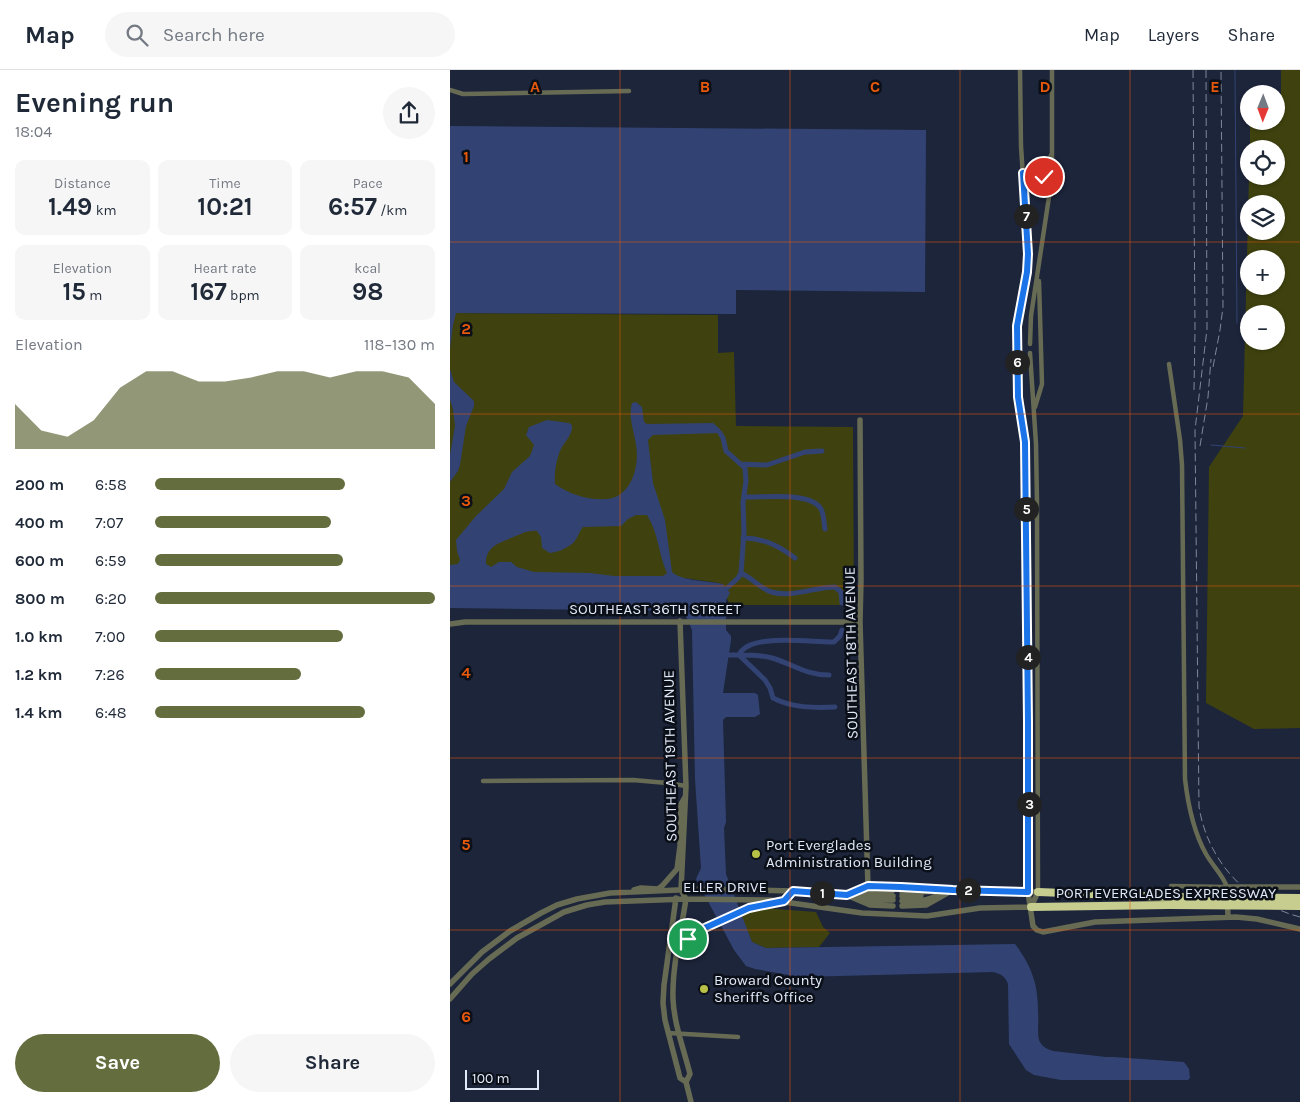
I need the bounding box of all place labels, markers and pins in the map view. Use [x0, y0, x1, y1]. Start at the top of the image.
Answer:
pin [1023, 156, 1065, 198]
pin: 7 [1014, 204, 1038, 228]
pin: 6 [1004, 350, 1030, 374]
pin: 5 [1014, 496, 1038, 522]
pin: 4 [1016, 644, 1040, 670]
pin: 3 [1016, 792, 1042, 816]
place label: Port Everglades Administration Building [766, 836, 932, 871]
marker: Port Everglades Administration Building [750, 848, 762, 860]
pin: 2 [956, 878, 980, 902]
pin: 1 [810, 880, 834, 906]
pin [667, 918, 709, 960]
place label: Broward County Sheriff's Office [714, 971, 822, 1006]
marker: Broward County Sheriff's Office [698, 983, 710, 995]

